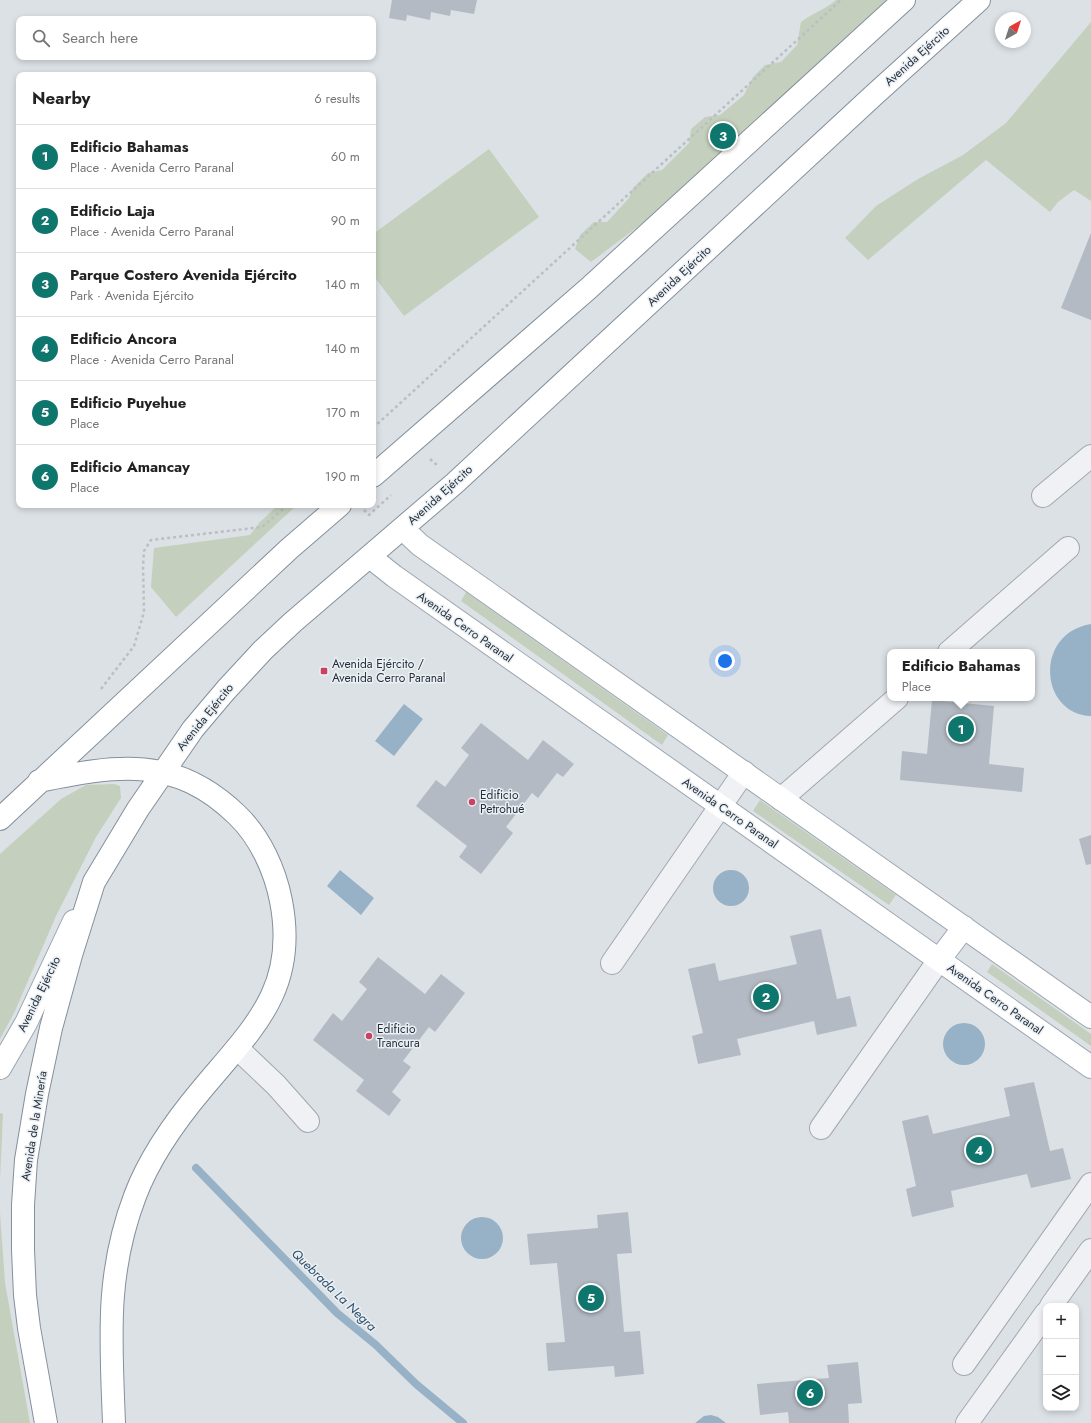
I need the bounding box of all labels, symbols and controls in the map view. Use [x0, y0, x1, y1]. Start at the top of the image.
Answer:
north arrow [995, 12, 1031, 48]
search box [16, 16, 376, 60]
street label: Avenida Ejército [880, 22, 954, 90]
icon: search [30, 27, 52, 49]
text: Search here [62, 27, 138, 49]
text: Nearby [32, 86, 90, 110]
text: 6 results [314, 89, 360, 108]
pin: 3 [710, 121, 736, 151]
text: Edificio Bahamas [70, 136, 189, 158]
text: 1 [42, 147, 48, 166]
text: 60 m [331, 147, 360, 166]
text: Place · Avenida Cerro Paranal [70, 158, 234, 177]
text: Edificio Laja [70, 200, 155, 222]
text: 2 [41, 211, 49, 230]
text: 90 m [331, 211, 360, 230]
text: Place · Avenida Cerro Paranal [70, 222, 234, 241]
street label: Avenida Ejército [643, 241, 716, 311]
text: Parque Costero Avenida Ejército [70, 264, 297, 286]
text: 3 [41, 275, 49, 294]
text: 140 m [325, 275, 360, 294]
text: Park · Avenida Ejército [70, 286, 194, 305]
text: Edificio Ancora [70, 328, 177, 350]
text: 4 [40, 339, 50, 358]
text: 140 m [325, 339, 360, 358]
text: Place · Avenida Cerro Paranal [70, 350, 234, 369]
text: Edificio Puyehue [70, 392, 186, 414]
text: 5 [41, 403, 49, 422]
text: 170 m [325, 403, 360, 422]
text: Place [70, 414, 99, 433]
text: Edificio Amancay [70, 456, 190, 478]
street label: Avenida Ejército [403, 461, 477, 529]
text: 6 [41, 467, 49, 486]
text: 190 m [325, 467, 360, 486]
text: Place [70, 478, 99, 497]
street label: Avenida Cerro Paranal [413, 587, 517, 667]
popup [887, 649, 1035, 701]
your location [715, 651, 735, 671]
place label: Avenida Ejército / Avenida Cerro Paranal [332, 655, 446, 687]
text: Edificio Bahamas [902, 655, 1020, 677]
marker: Avenida Ejército / Avenida Cerro Paranal [319, 666, 329, 676]
text: Place [902, 677, 931, 696]
street label: Avenida Ejército [172, 679, 238, 755]
pin: 1 [948, 714, 974, 744]
street label: Avenida Cerro Paranal [678, 773, 782, 853]
place label: Edificio Petrohué [480, 786, 525, 818]
marker: Edificio Petrohué [467, 797, 477, 807]
street label: Avenida Ejército [13, 953, 65, 1035]
street label: Avenida Cerro Paranal [943, 959, 1047, 1039]
pin: 2 [753, 982, 779, 1012]
place label: Edificio Trancura [377, 1020, 420, 1052]
marker: Edificio Trancura [364, 1031, 374, 1041]
street label: Avenida de la Minería [16, 1069, 52, 1182]
pin: 4 [966, 1135, 992, 1165]
water label: Quebrada La Negra [287, 1244, 381, 1336]
pin: 5 [578, 1283, 604, 1313]
map controls [1043, 1303, 1079, 1411]
button: + [1043, 1303, 1079, 1339]
button: − [1043, 1339, 1079, 1375]
button: layers [1043, 1375, 1079, 1411]
pin: 6 [797, 1378, 823, 1408]

